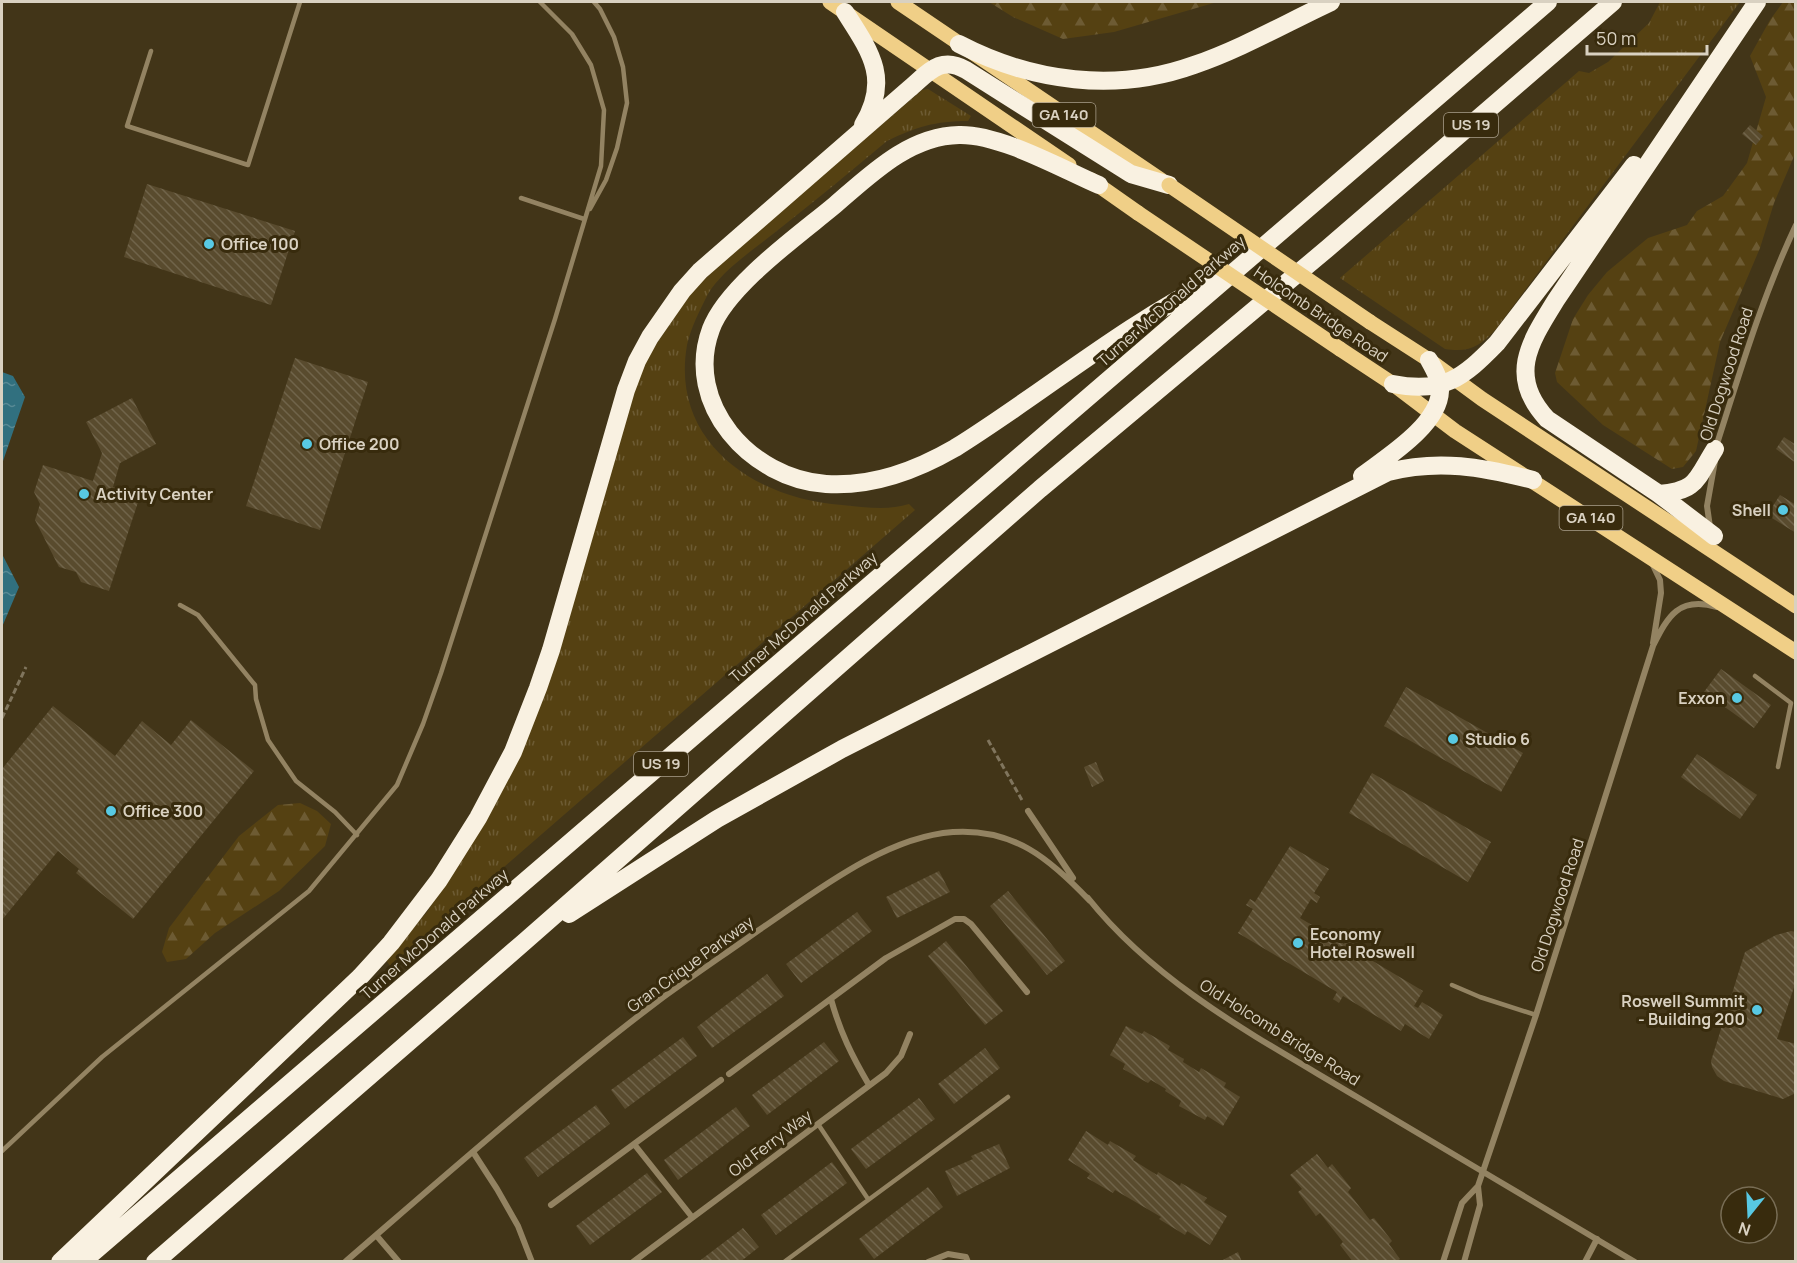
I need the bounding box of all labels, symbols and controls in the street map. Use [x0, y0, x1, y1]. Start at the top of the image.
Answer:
scale bar [1587, 18, 1707, 56]
text: 50 m [1596, 26, 1636, 50]
road number: GA 140 [1032, 103, 1096, 127]
road number: US 19 [1444, 113, 1498, 137]
street label: Turner McDonald Parkway [1092, 230, 1250, 372]
place label: Office 100 [221, 233, 299, 255]
marker: Office 100 [202, 237, 216, 251]
street label: Holcomb Bridge Road [1250, 261, 1392, 367]
street label: Old Dogwood Road [1694, 304, 1758, 444]
place label: Office 200 [319, 433, 400, 455]
marker: Office 200 [300, 437, 314, 451]
place label: Activity Center [96, 483, 213, 505]
marker: Activity Center [77, 487, 91, 501]
place label: Shell [1732, 499, 1771, 521]
marker: Shell [1776, 503, 1790, 517]
road number: GA 140 [1560, 506, 1622, 530]
street label: Turner McDonald Parkway [724, 546, 882, 688]
place label: Exxon [1678, 687, 1725, 709]
marker: Exxon [1730, 691, 1744, 705]
place label: Studio 6 [1465, 728, 1530, 750]
marker: Studio 6 [1446, 732, 1460, 746]
road number: US 19 [634, 752, 688, 776]
place label: Office 300 [123, 800, 203, 822]
marker: Office 300 [104, 804, 118, 818]
street label: Old Dogwood Road [1525, 835, 1589, 975]
street label: Turner McDonald Parkway [355, 863, 513, 1005]
street label: Gran Crique Parkway [622, 910, 758, 1017]
place label: Economy Hotel Roswell [1310, 923, 1415, 963]
marker: Economy Hotel Roswell [1291, 936, 1305, 950]
street label: Old Holcomb Bridge Road [1196, 974, 1364, 1090]
place label: Roswell Summit - Building 200 [1621, 990, 1745, 1030]
marker: Roswell Summit - Building 200 [1750, 1003, 1764, 1017]
street label: Old Ferry Way [724, 1104, 817, 1182]
north arrow [1719, 1185, 1779, 1245]
text: N [1735, 1217, 1753, 1242]

